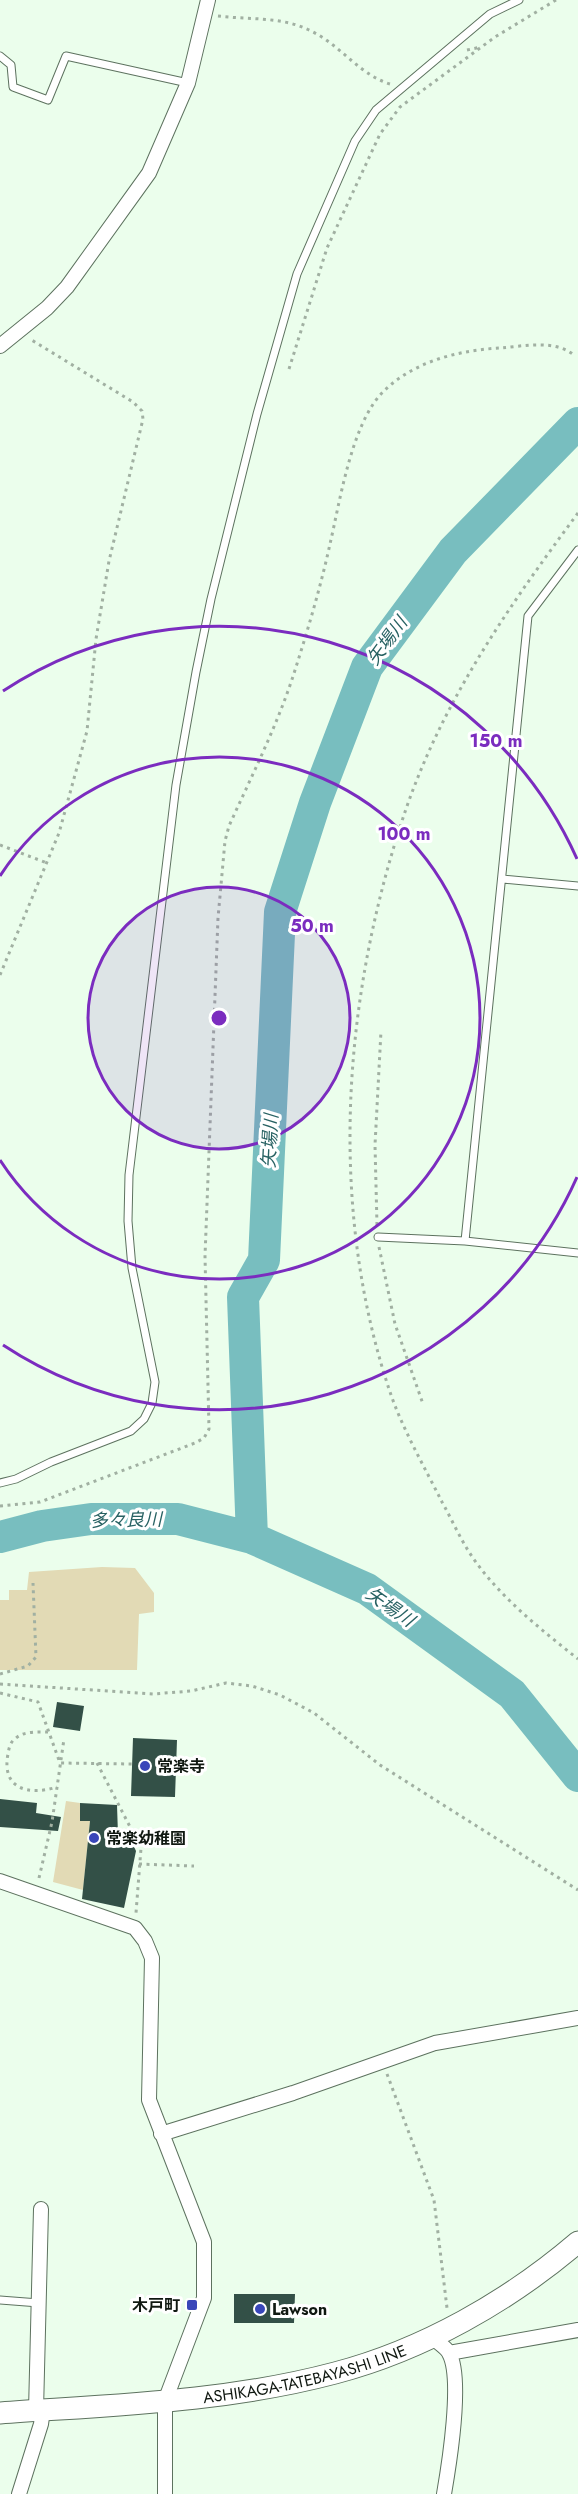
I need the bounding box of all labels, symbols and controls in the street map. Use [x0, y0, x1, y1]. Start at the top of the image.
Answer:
water label: 矢場川 [361, 610, 415, 670]
text: 150 m [470, 728, 522, 754]
text: 100 m [377, 821, 431, 847]
text: 50 m [290, 913, 334, 939]
centre of rings [209, 1008, 229, 1028]
water label: 矢場川 [256, 1111, 284, 1169]
water label: 多々良川 [90, 1506, 164, 1534]
water label: 矢場川 [360, 1581, 421, 1634]
place label: 常楽寺 [157, 1755, 205, 1778]
marker: 常楽寺 [138, 1759, 152, 1773]
place label: 常楽幼稚園 [106, 1827, 186, 1850]
marker: 常楽幼稚園 [87, 1831, 101, 1845]
place label: 木戸町 [132, 2294, 180, 2317]
marker: 木戸町 [185, 2298, 199, 2312]
place label: Lawson [272, 2298, 327, 2321]
marker: Lawson [253, 2302, 267, 2316]
street label: ASHIKAGA-TATEBAYASHI LINE [202, 2338, 410, 2409]

